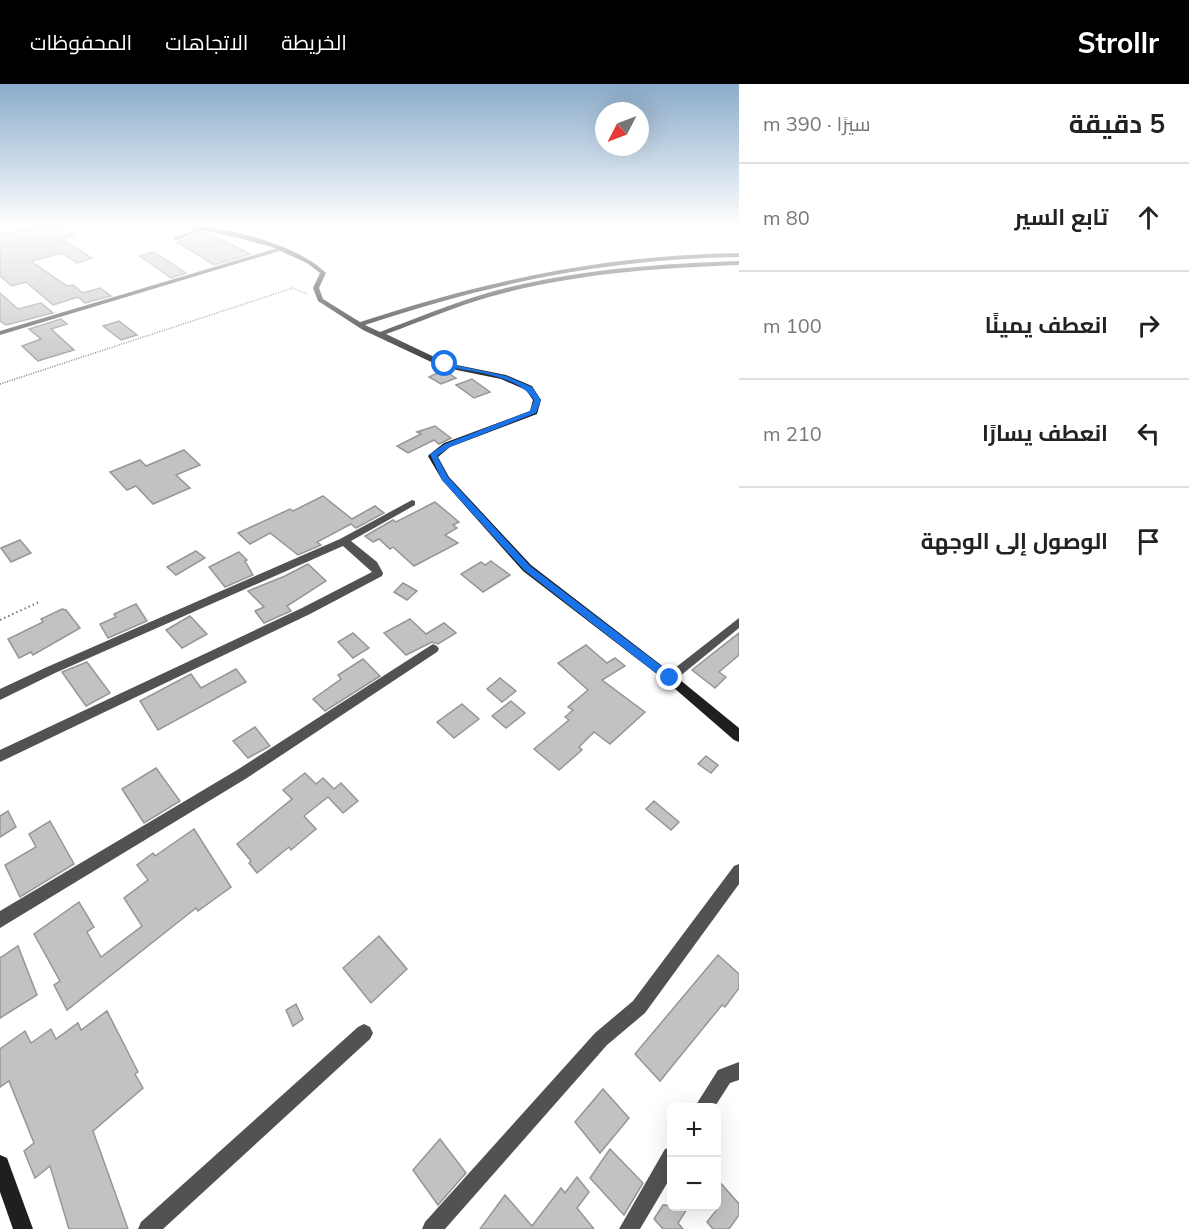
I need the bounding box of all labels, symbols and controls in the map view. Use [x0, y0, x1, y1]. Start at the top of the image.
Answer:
text: Strollr [1077, 25, 1159, 60]
text: المحفوظات [30, 29, 132, 55]
text: الاتجاهات [165, 29, 248, 55]
text: الخريطة [281, 29, 347, 55]
north arrow [595, 102, 649, 156]
text: 5 دقيقة [1069, 107, 1165, 140]
text: سيرًا · 390 m [763, 111, 871, 136]
icon: ahead [1132, 201, 1165, 234]
text: تابع السير [1014, 203, 1108, 231]
text: 80 m [763, 205, 810, 230]
icon: right [1132, 309, 1165, 342]
text: انعطف يمينًا [985, 311, 1108, 339]
text: 100 m [763, 313, 822, 338]
route start [431, 350, 457, 376]
icon: left [1132, 417, 1165, 450]
text: انعطف يسارًا [982, 419, 1108, 447]
text: 210 m [763, 421, 822, 446]
icon: arrive [1132, 525, 1165, 558]
text: الوصول إلى الوجهة [921, 527, 1108, 555]
route end [656, 664, 682, 690]
map controls [667, 1103, 721, 1211]
button: + [667, 1103, 721, 1157]
button: − [667, 1157, 721, 1211]

